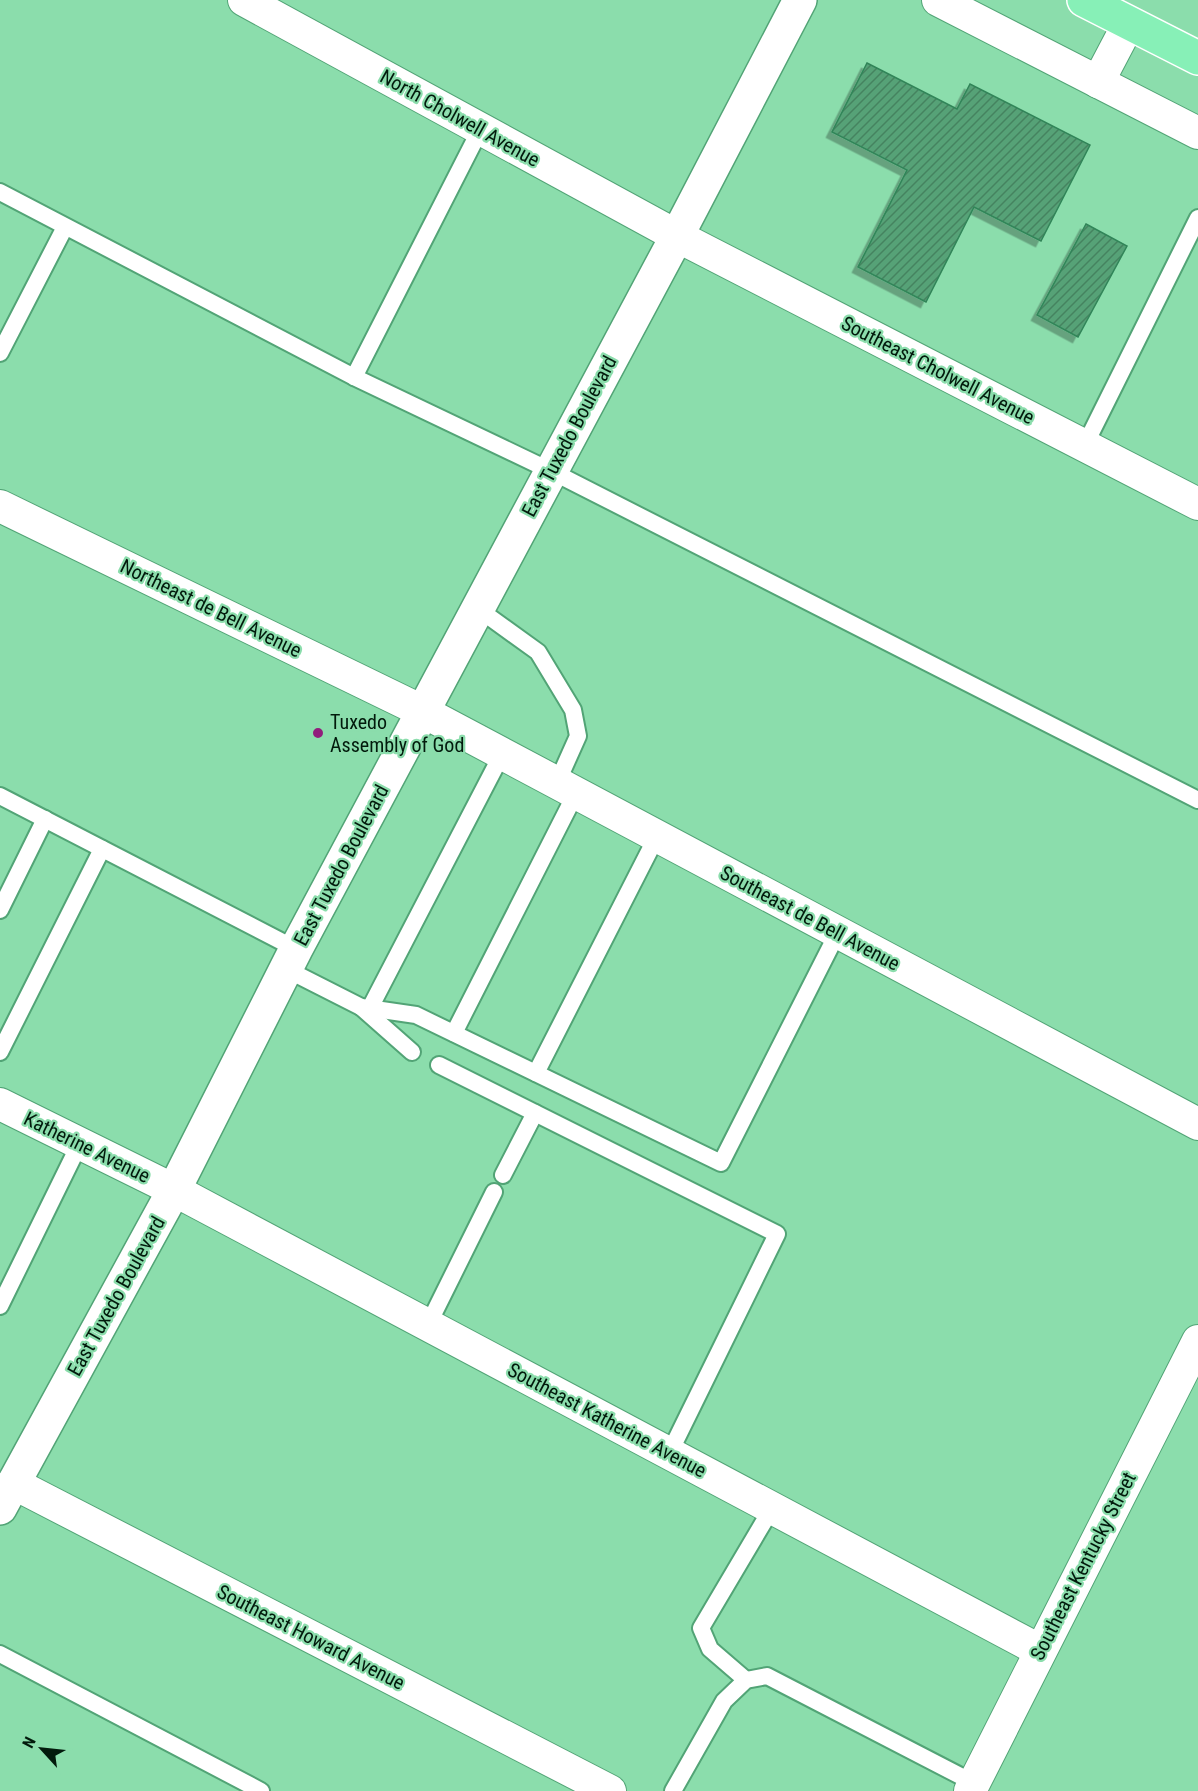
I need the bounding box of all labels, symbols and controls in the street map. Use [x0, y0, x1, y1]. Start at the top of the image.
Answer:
street label: North Cholwell Avenue [376, 64, 544, 172]
street label: Southeast Cholwell Avenue [837, 311, 1039, 429]
street label: East Tuxedo Boulevard [516, 351, 622, 521]
street label: Northeast de Bell Avenue [116, 554, 306, 662]
place label: Tuxedo Assembly of God [330, 710, 464, 757]
marker: Tuxedo Assembly of God [311, 726, 325, 740]
street label: East Tuxedo Boulevard [288, 780, 394, 950]
street label: Southeast de Bell Avenue [716, 861, 904, 975]
street label: Katherine Avenue [20, 1106, 154, 1188]
street label: East Tuxedo Boulevard [62, 1212, 170, 1380]
street label: Southeast Katherine Avenue [504, 1357, 710, 1483]
street label: Southeast Kentucky Street [1025, 1468, 1141, 1664]
street label: Southeast Howard Avenue [213, 1579, 409, 1695]
north arrow [12, 1719, 72, 1779]
text: N [18, 1734, 40, 1751]

